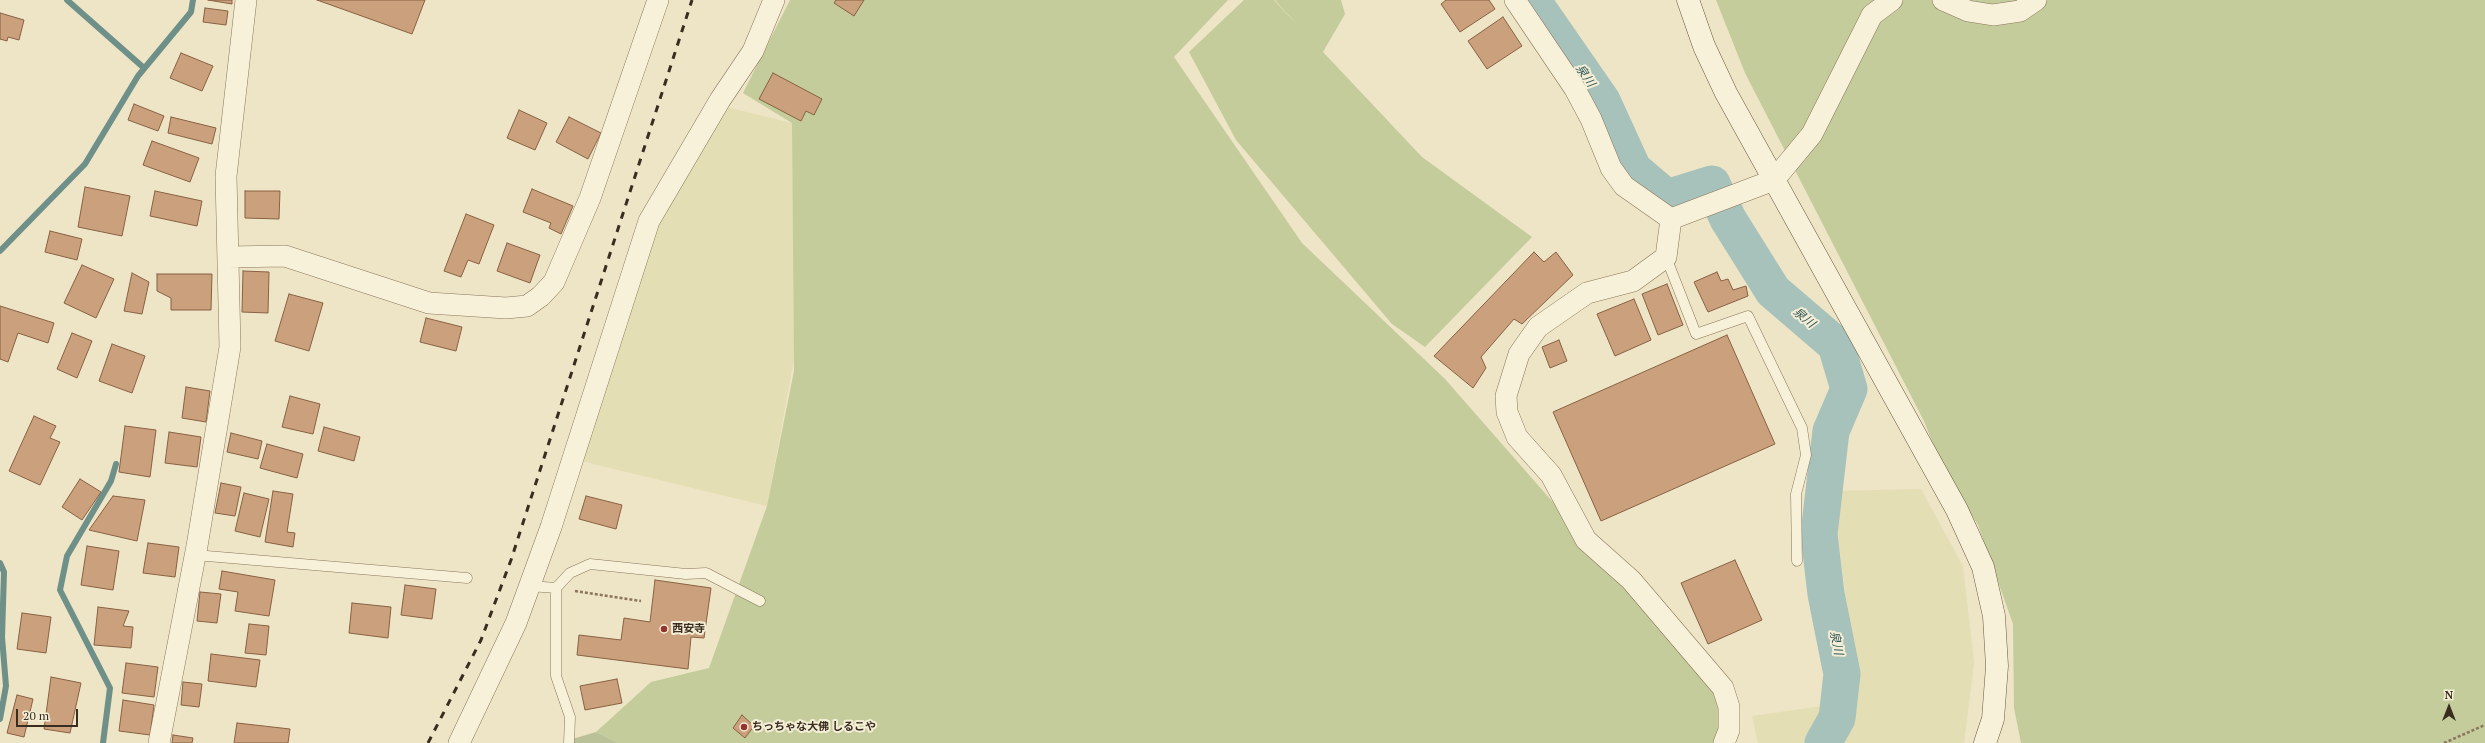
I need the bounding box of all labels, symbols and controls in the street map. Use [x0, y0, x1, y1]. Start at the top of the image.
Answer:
water label: 泉川 [1572, 62, 1598, 90]
water label: 泉川 [1790, 305, 1818, 331]
place label: 西安寺 [672, 622, 705, 636]
marker: 西安寺 [659, 624, 669, 634]
water label: 泉川 [1827, 630, 1845, 656]
north arrow [2429, 687, 2469, 727]
text: N [2445, 688, 2453, 702]
scale bar [18, 701, 80, 727]
text: 20 m [23, 708, 49, 723]
place label: ちっちゃな大佛 しるこや [752, 720, 876, 734]
marker: ちっちゃな大佛 しるこや [739, 722, 749, 732]

